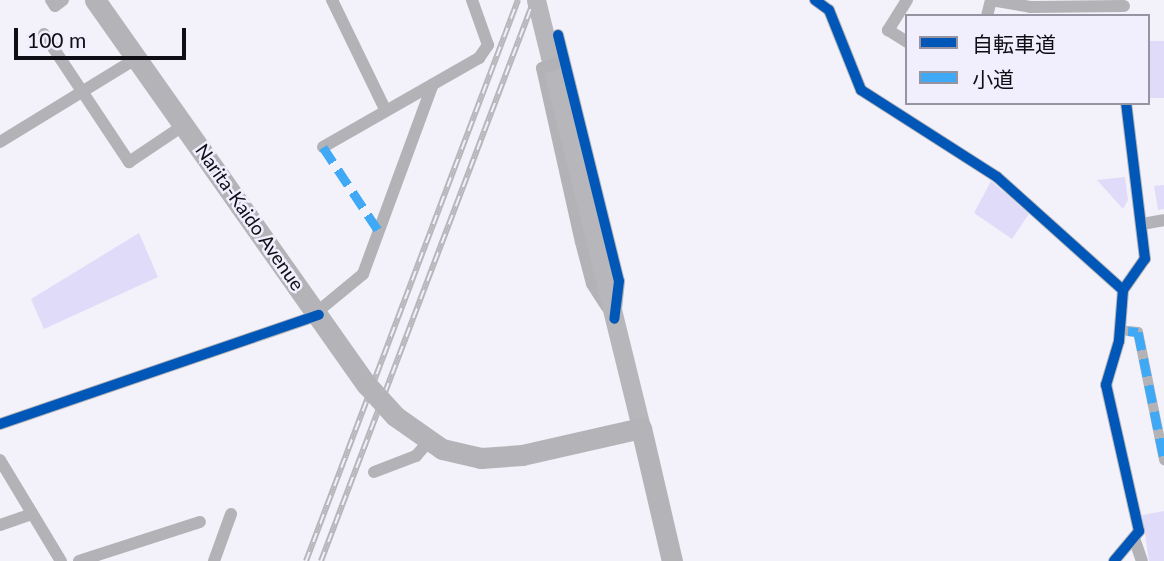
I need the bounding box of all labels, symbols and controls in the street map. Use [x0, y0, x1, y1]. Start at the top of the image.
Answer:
scale bar [18, 14, 189, 58]
legend [905, 14, 1150, 105]
text: 100 m [27, 27, 86, 52]
text: 自転車道 [972, 31, 1056, 56]
text: 小道 [972, 66, 1014, 91]
street label: Narita-Kaido Avenue [191, 139, 309, 295]

